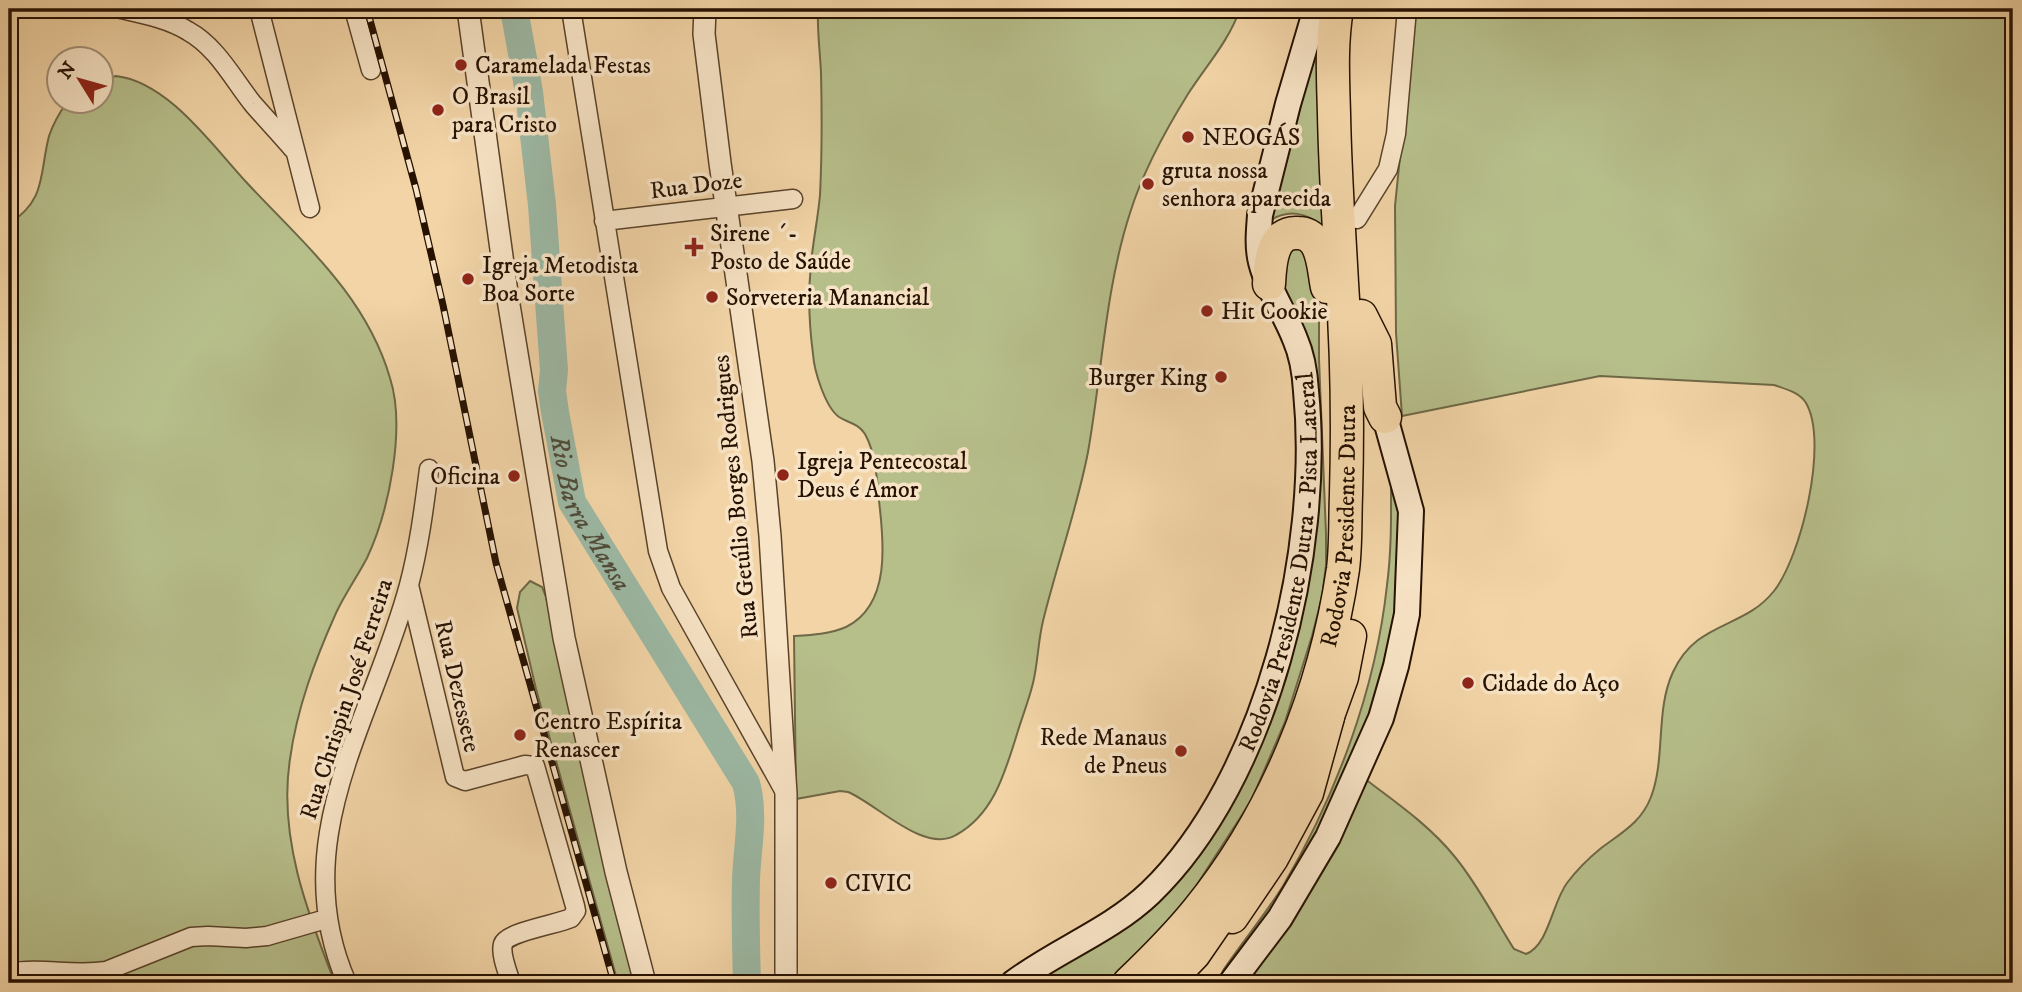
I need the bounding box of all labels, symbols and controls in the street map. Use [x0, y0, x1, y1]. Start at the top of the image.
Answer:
north arrow [46, 46, 116, 116]
place label: Caramelada Festas [475, 51, 651, 81]
text: N [54, 57, 82, 84]
marker: Caramelada Festas [453, 57, 469, 73]
place label: O Brasil para Cristo [451, 82, 557, 140]
marker: O Brasil para Cristo [430, 102, 446, 118]
place label: NEOGÁS [1202, 122, 1300, 153]
marker: NEOGÁS [1180, 129, 1196, 145]
place label: gruta nossa senhora aparecida [1162, 156, 1332, 214]
street label: Rua Doze [648, 165, 744, 207]
marker: gruta nossa senhora aparecida [1140, 176, 1156, 192]
place label: Sirene ´- Posto de Saúde [710, 219, 851, 277]
marker: Sirene ´- Posto de Saúde [684, 237, 704, 257]
place label: Igreja Metodista Boa Sorte [482, 251, 639, 309]
marker: Igreja Metodista Boa Sorte [460, 271, 476, 287]
place label: Sorveteria Manancial [726, 283, 930, 313]
marker: Sorveteria Manancial [704, 289, 720, 305]
place label: Hit Cookie [1221, 297, 1327, 327]
marker: Hit Cookie [1199, 303, 1215, 319]
street label: Rua Getúlio Borges Rodrigues [706, 353, 766, 640]
place label: Burger King [1088, 363, 1207, 393]
marker: Burger King [1213, 369, 1229, 385]
street label: Rodovia Presidente Dutra - Pista Lateral [1232, 370, 1325, 757]
street label: Rodovia Presidente Dutra [1314, 404, 1363, 650]
water label: Rio Barra Mansa [542, 431, 638, 597]
place label: Igreja Pentecostal Deus é Amor [797, 447, 968, 505]
place label: Oficina [430, 462, 501, 492]
marker: Igreja Pentecostal Deus é Amor [775, 467, 791, 483]
marker: Oficina [506, 468, 522, 484]
street label: Rua Chrispin José Ferreira [294, 574, 400, 824]
street label: Rua Dezessete [427, 617, 487, 755]
place label: Cidade do Aço [1482, 669, 1619, 699]
marker: Cidade do Aço [1460, 675, 1476, 691]
place label: Centro Espírita Renascer [534, 707, 683, 765]
place label: Rede Manaus de Pneus [1040, 723, 1167, 781]
marker: Centro Espírita Renascer [512, 727, 528, 743]
marker: Rede Manaus de Pneus [1173, 743, 1189, 759]
place label: CIVIC [845, 869, 912, 899]
marker: CIVIC [823, 875, 839, 891]

